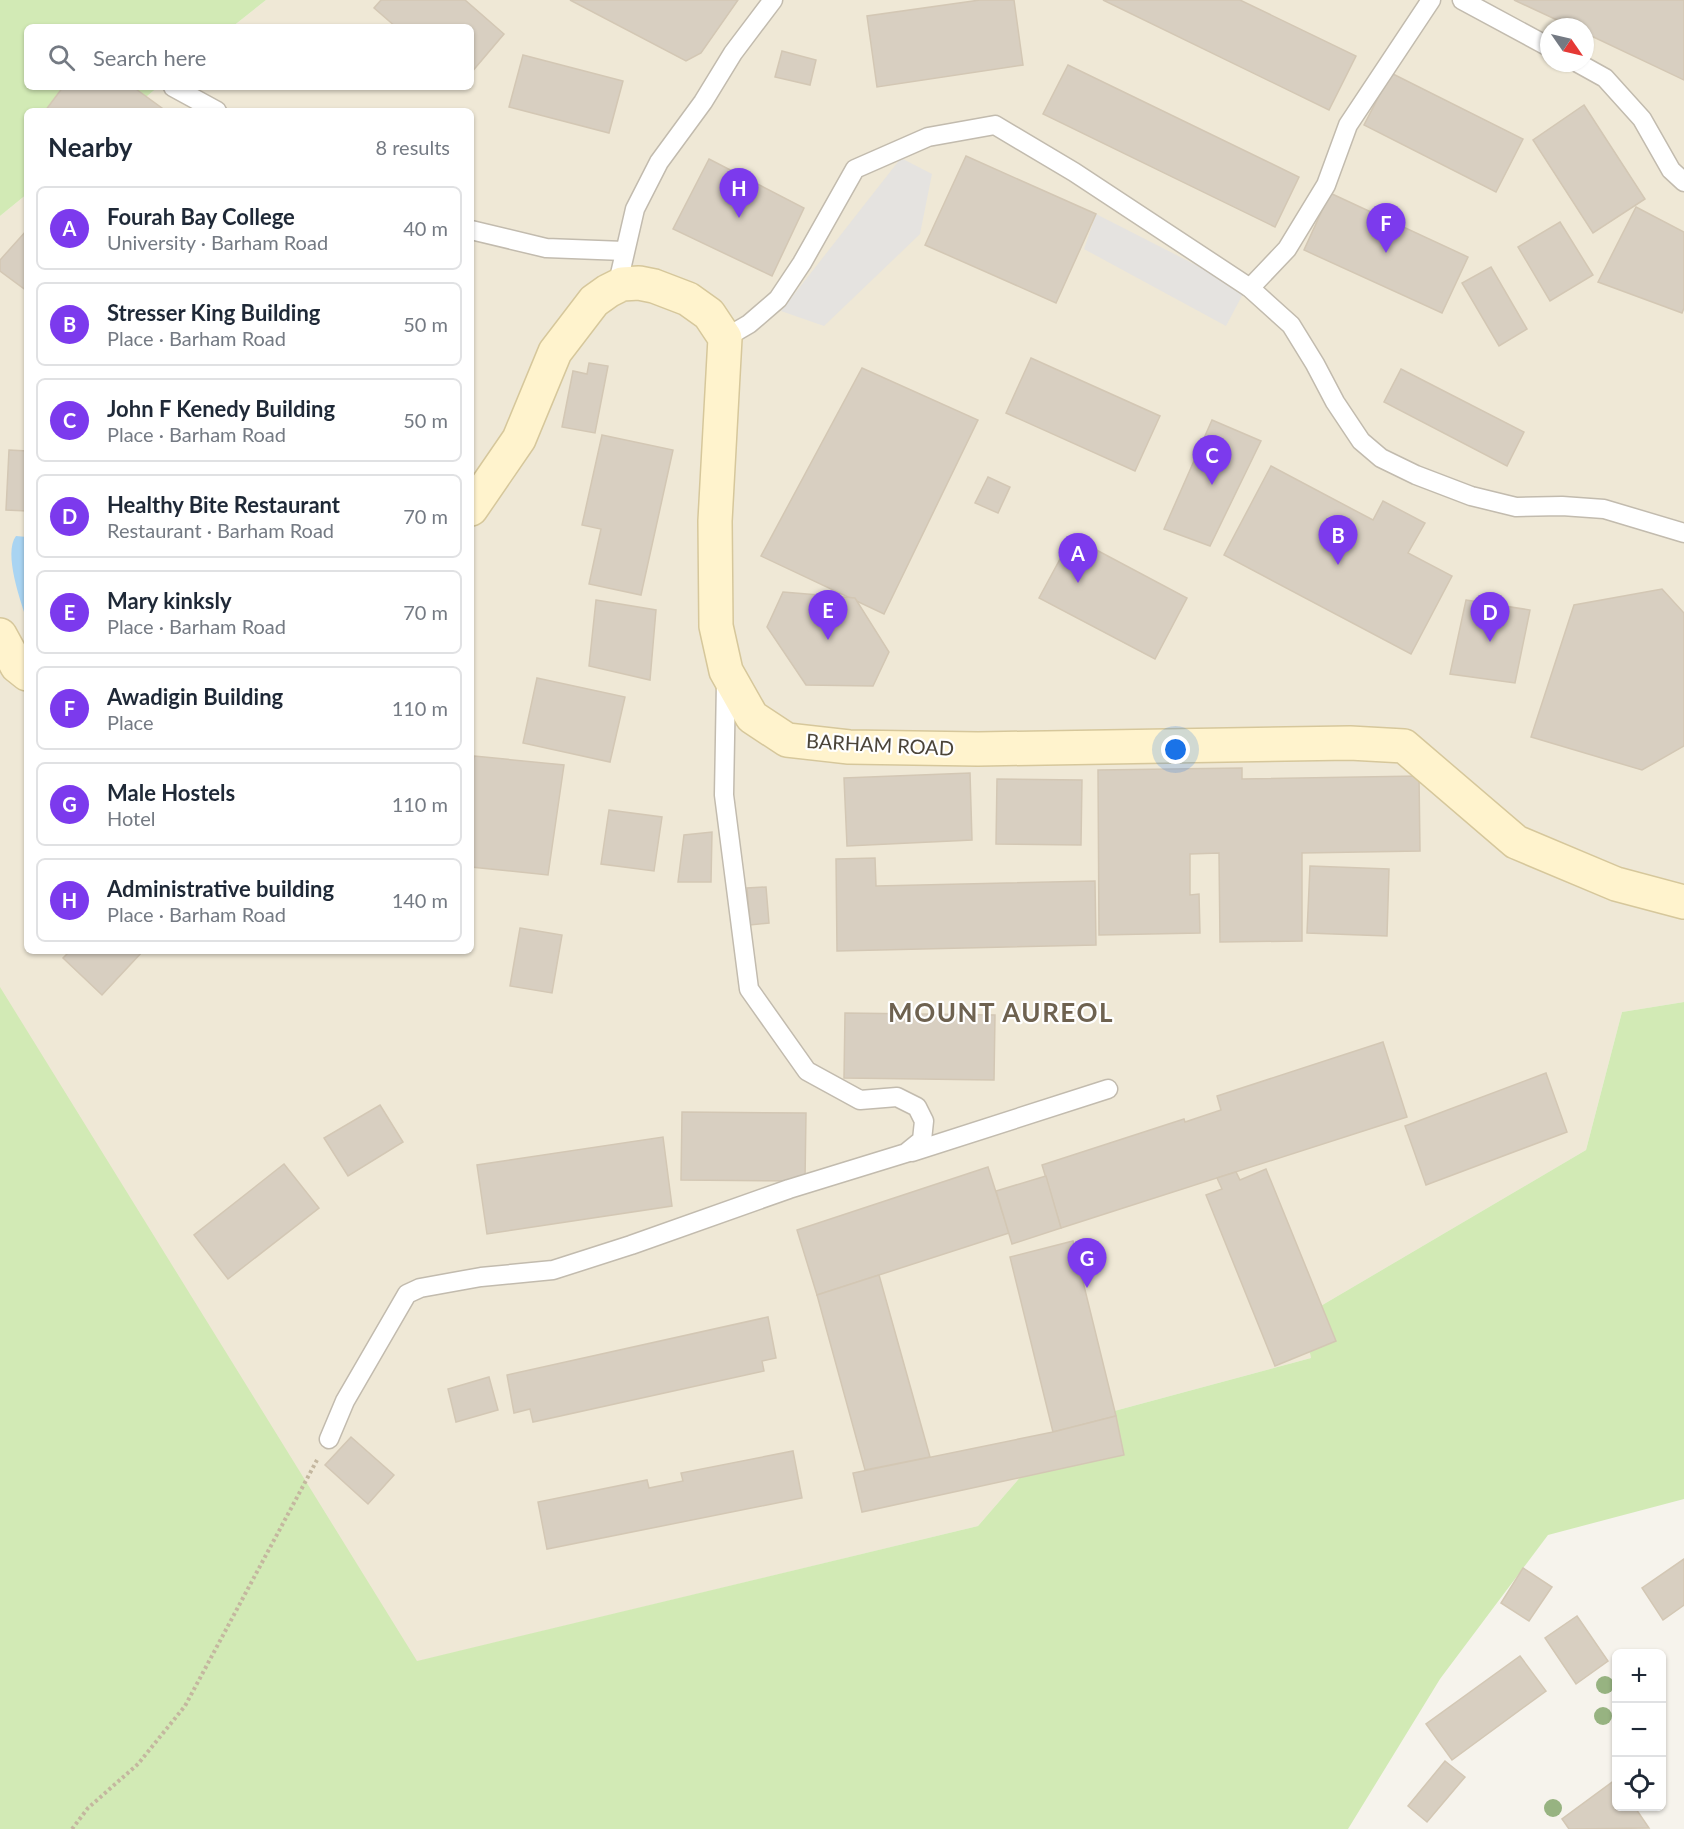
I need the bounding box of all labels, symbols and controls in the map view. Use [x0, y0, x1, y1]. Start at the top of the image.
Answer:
north arrow [1540, 18, 1594, 72]
search box [24, 24, 474, 90]
icon: search [45, 41, 78, 74]
text: Search here [93, 44, 206, 71]
text: Nearby [48, 131, 133, 163]
text: 8 results [375, 135, 450, 159]
pin: H [720, 168, 758, 218]
text: Fourah Bay College [107, 203, 295, 230]
pin: F [1366, 204, 1406, 253]
text: A [63, 216, 76, 240]
text: 40 m [403, 216, 448, 240]
text: University · Barham Road [107, 230, 328, 254]
text: Stresser King Building [107, 299, 320, 326]
text: B [63, 312, 76, 336]
text: 50 m [403, 312, 448, 336]
text: Place · Barham Road [107, 326, 286, 350]
text: John F Kenedy Building [107, 395, 335, 422]
text: C [63, 408, 76, 432]
text: 50 m [403, 408, 448, 432]
text: Place · Barham Road [107, 422, 286, 446]
pin: C [1192, 436, 1232, 485]
text: Healthy Bite Restaurant [107, 491, 340, 518]
text: D [62, 504, 77, 528]
text: 70 m [403, 504, 448, 528]
pin: B [1318, 516, 1358, 565]
text: Restaurant · Barham Road [107, 518, 334, 542]
pin: A [1058, 534, 1098, 583]
text: Mary kinksly [107, 587, 232, 614]
pin: E [808, 590, 848, 640]
pin: D [1470, 592, 1510, 642]
text: E [64, 600, 75, 624]
text: 70 m [403, 600, 448, 624]
text: Place · Barham Road [107, 614, 286, 638]
text: Awadigin Building [107, 683, 283, 710]
text: F [64, 696, 75, 720]
text: 110 m [392, 696, 448, 720]
text: Place [107, 710, 154, 734]
street label: BARHAM ROAD [805, 728, 955, 760]
your location [1161, 735, 1190, 764]
text: Male Hostels [107, 779, 235, 806]
text: G [62, 792, 77, 816]
text: 110 m [392, 792, 448, 816]
text: Hotel [107, 806, 156, 830]
text: Administrative building [107, 875, 334, 902]
text: H [62, 888, 77, 912]
text: 140 m [392, 888, 448, 912]
text: Place · Barham Road [107, 902, 286, 926]
district label: MOUNT AUREOL [888, 996, 1114, 1028]
pin: G [1068, 1238, 1106, 1288]
map controls [1612, 1649, 1666, 1811]
button: + [1612, 1649, 1666, 1703]
button: − [1612, 1703, 1666, 1757]
button: locate [1612, 1757, 1666, 1811]

